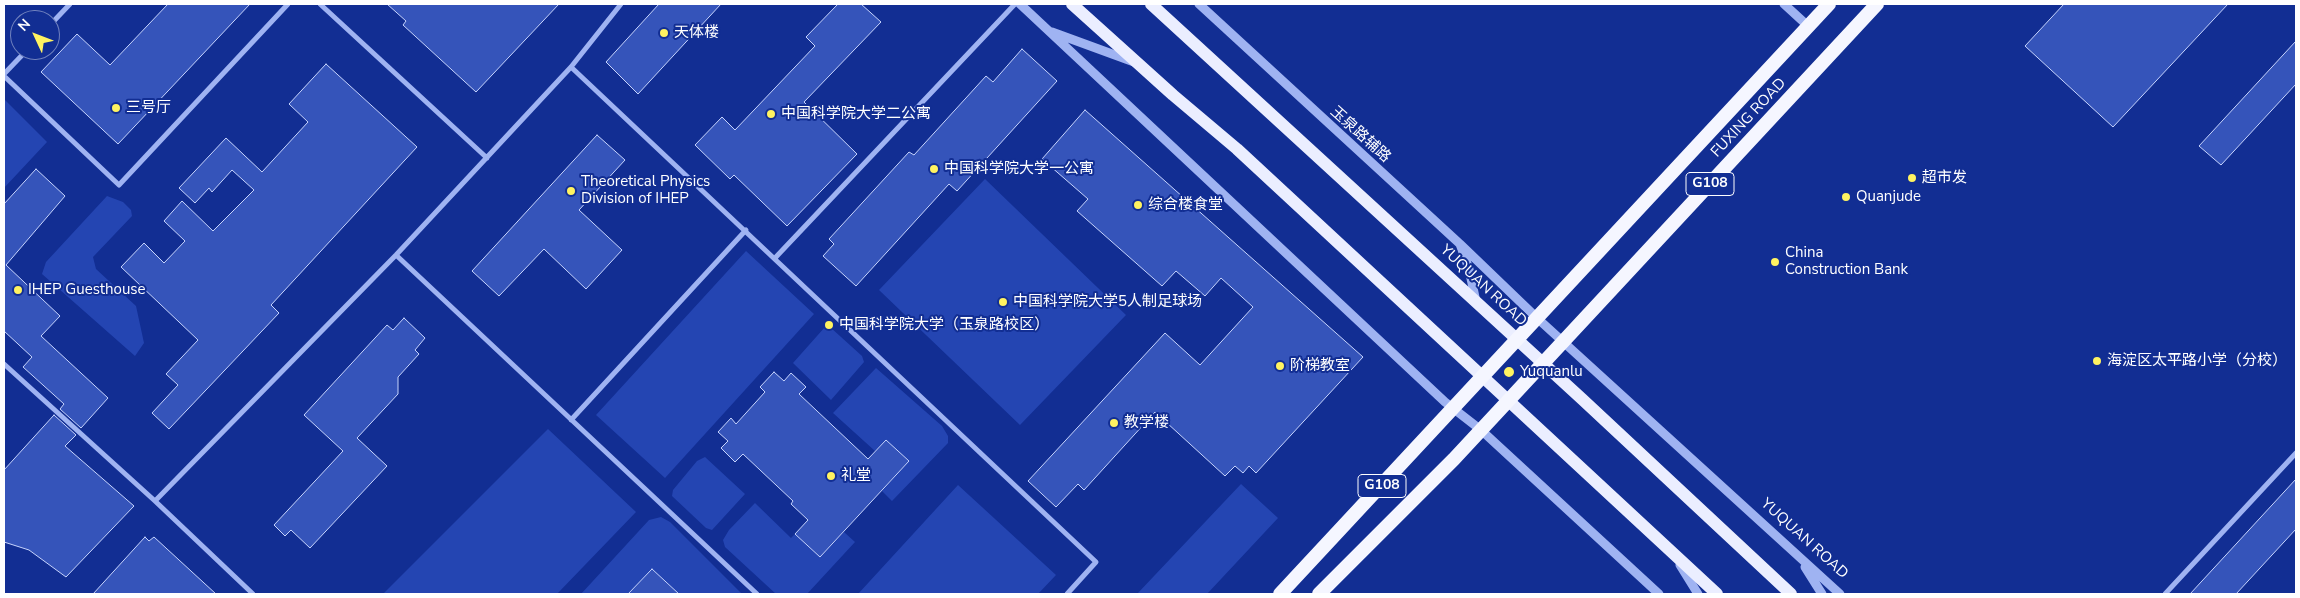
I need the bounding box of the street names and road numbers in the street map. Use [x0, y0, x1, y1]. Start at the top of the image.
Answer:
street label: FUXING ROAD [1708, 75, 1790, 161]
street label: 玉泉路辅路 [1326, 103, 1394, 167]
road number: G108 [1686, 172, 1734, 195]
street label: YUQUAN ROAD [1436, 241, 1530, 331]
road number: G108 [1358, 474, 1406, 498]
street label: YUQUAN ROAD [1757, 495, 1851, 583]

